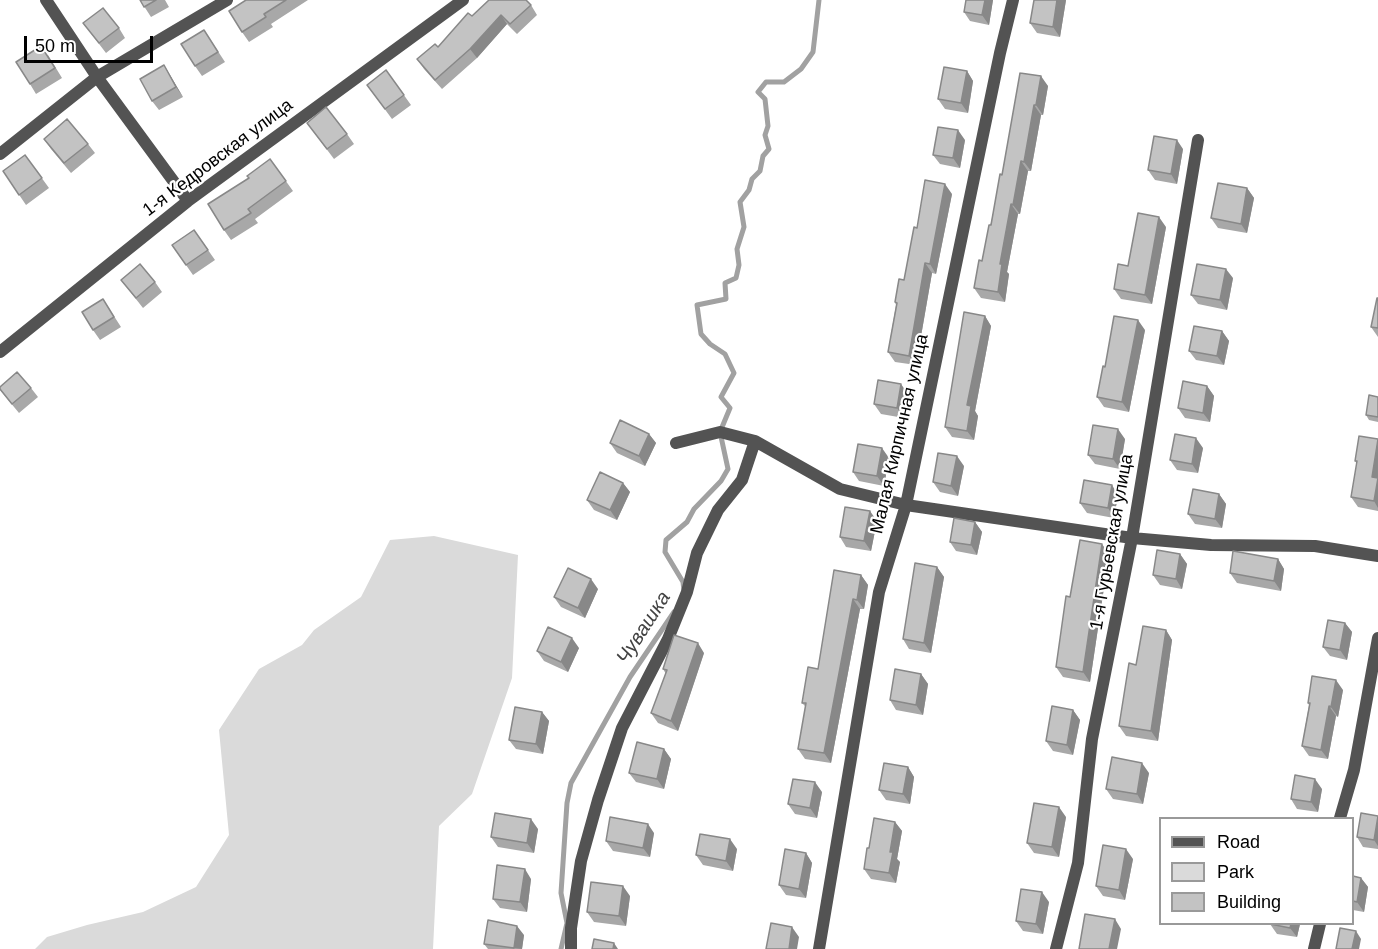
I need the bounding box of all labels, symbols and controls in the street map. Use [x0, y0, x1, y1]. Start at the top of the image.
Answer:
scale bar [27, 24, 156, 62]
text: 50 m [35, 36, 75, 56]
street label: 1-я Кедровская улица [139, 95, 297, 221]
street label: Малая Кирпичная улица [866, 332, 934, 536]
street label: 1-я Гурьевская улица [1086, 452, 1138, 632]
water label: Чувашка [612, 587, 676, 669]
legend [1159, 817, 1354, 925]
text: Road [1217, 832, 1260, 852]
text: Park [1217, 862, 1254, 882]
text: Building [1217, 892, 1281, 912]

